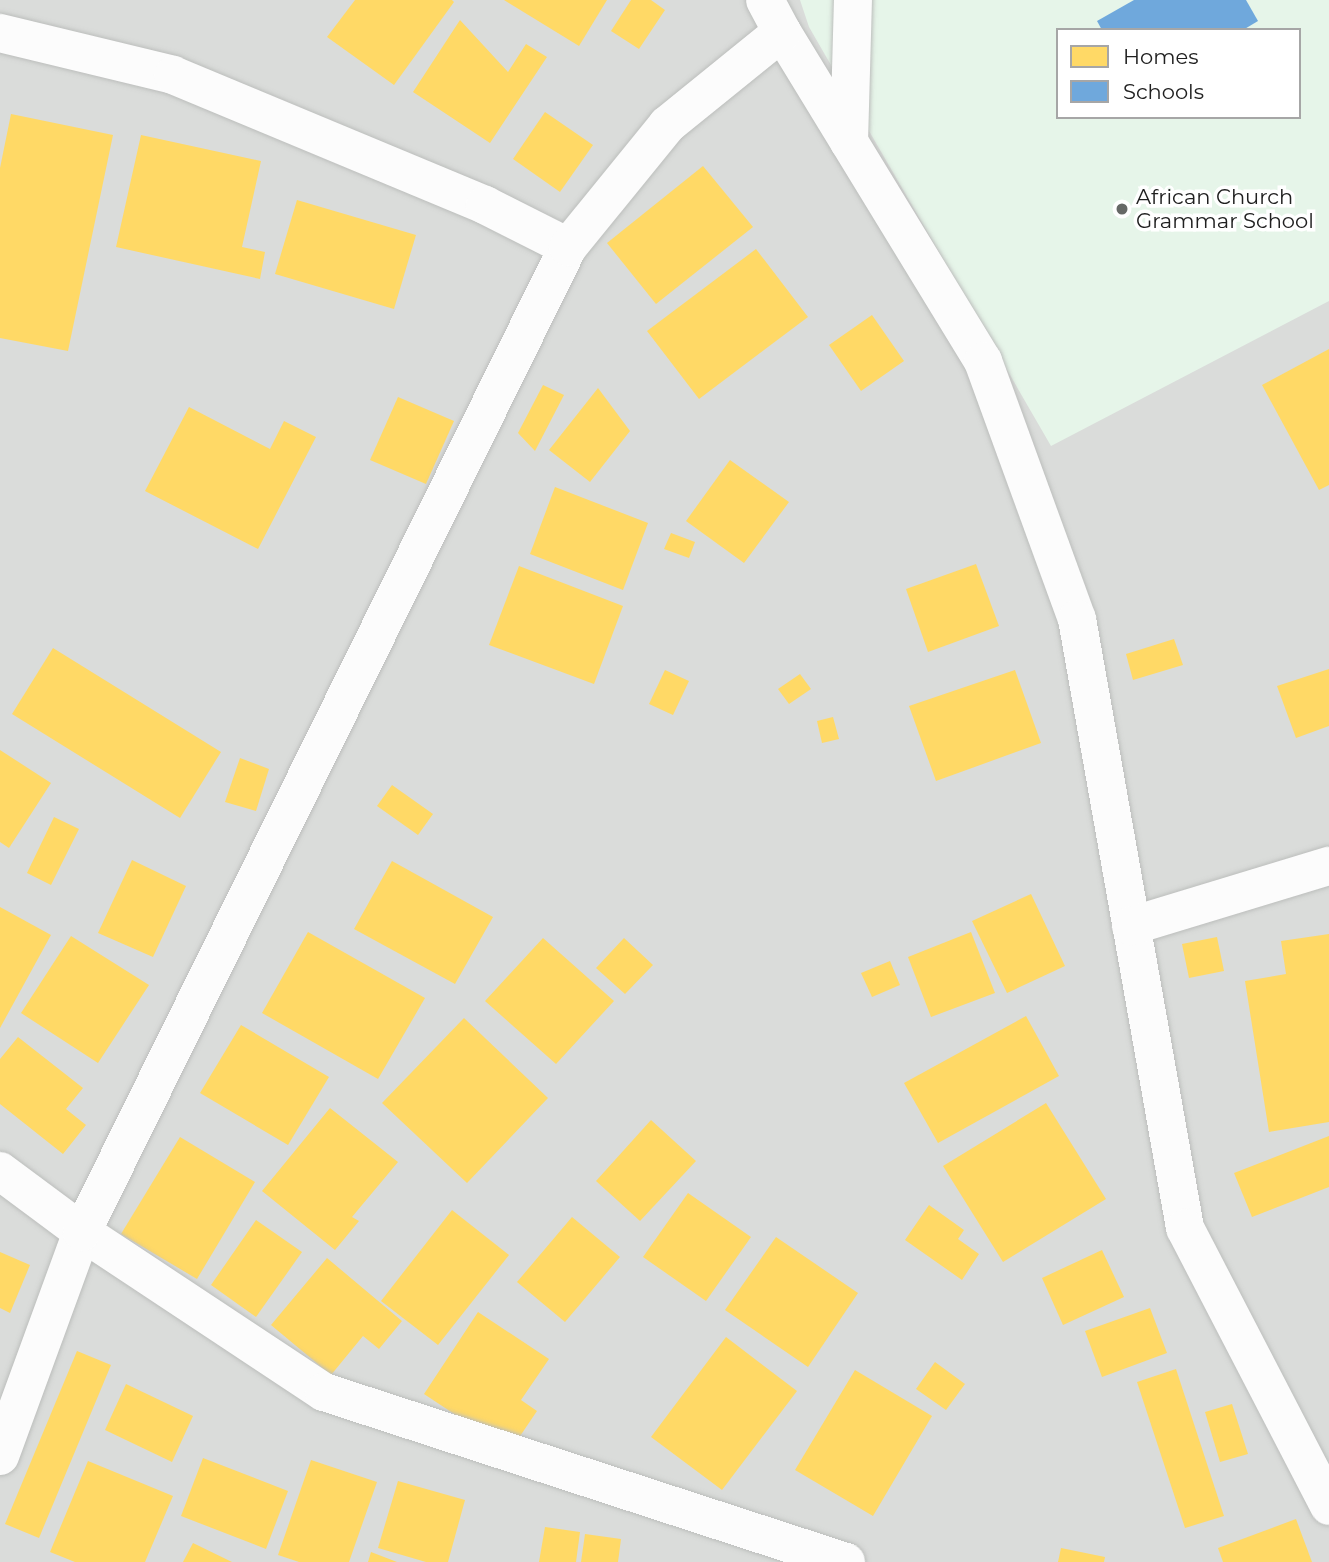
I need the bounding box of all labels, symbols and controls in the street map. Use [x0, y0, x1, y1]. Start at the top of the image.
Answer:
legend [1056, 28, 1301, 119]
text: Homes [1123, 44, 1198, 69]
text: Schools [1123, 79, 1204, 104]
place label: African Church Grammar School [1136, 184, 1314, 234]
marker: African Church Grammar School [1114, 201, 1130, 217]

